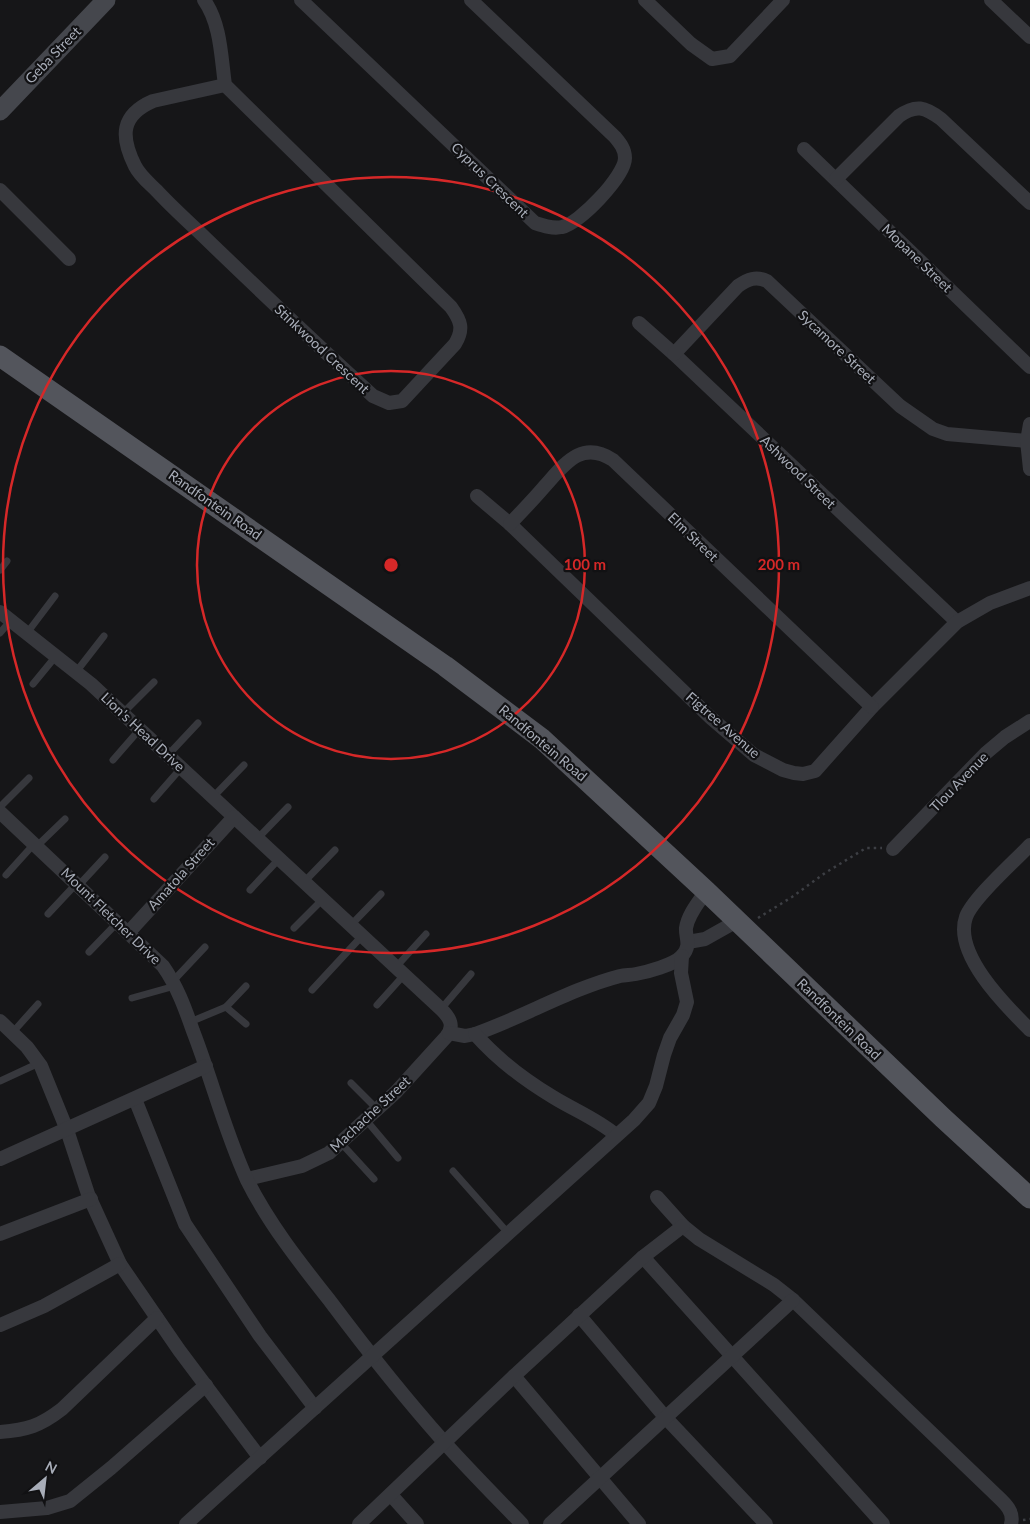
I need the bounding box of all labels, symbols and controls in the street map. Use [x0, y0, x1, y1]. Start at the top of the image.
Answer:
street label: Geba Street [21, 23, 84, 87]
street label: Cyprus Crescent [448, 138, 533, 221]
street label: Mopane Street [879, 220, 956, 295]
street label: Stinkwood Crescent [271, 300, 373, 397]
street label: Sycamore Street [795, 306, 880, 387]
street label: Ashwood Street [757, 431, 840, 512]
street label: Randfontein Road [165, 466, 265, 543]
street label: Elm Street [665, 509, 722, 565]
text: 100 m [564, 555, 606, 573]
text: 200 m [758, 555, 800, 573]
centre of rings [382, 556, 400, 574]
street label: Figtree Avenue [683, 688, 764, 761]
street label: Lion's Head Drive [98, 689, 189, 775]
street label: Randfontein Road [496, 701, 591, 784]
street label: Tlou Avenue [926, 748, 991, 815]
street label: Amatola Street [144, 834, 218, 913]
street label: Mount Fletcher Drive [58, 864, 165, 968]
street label: Randfontein Road [794, 974, 885, 1063]
street label: Machache Street [326, 1072, 413, 1155]
north arrow [20, 1454, 70, 1504]
text: N [43, 1457, 60, 1477]

